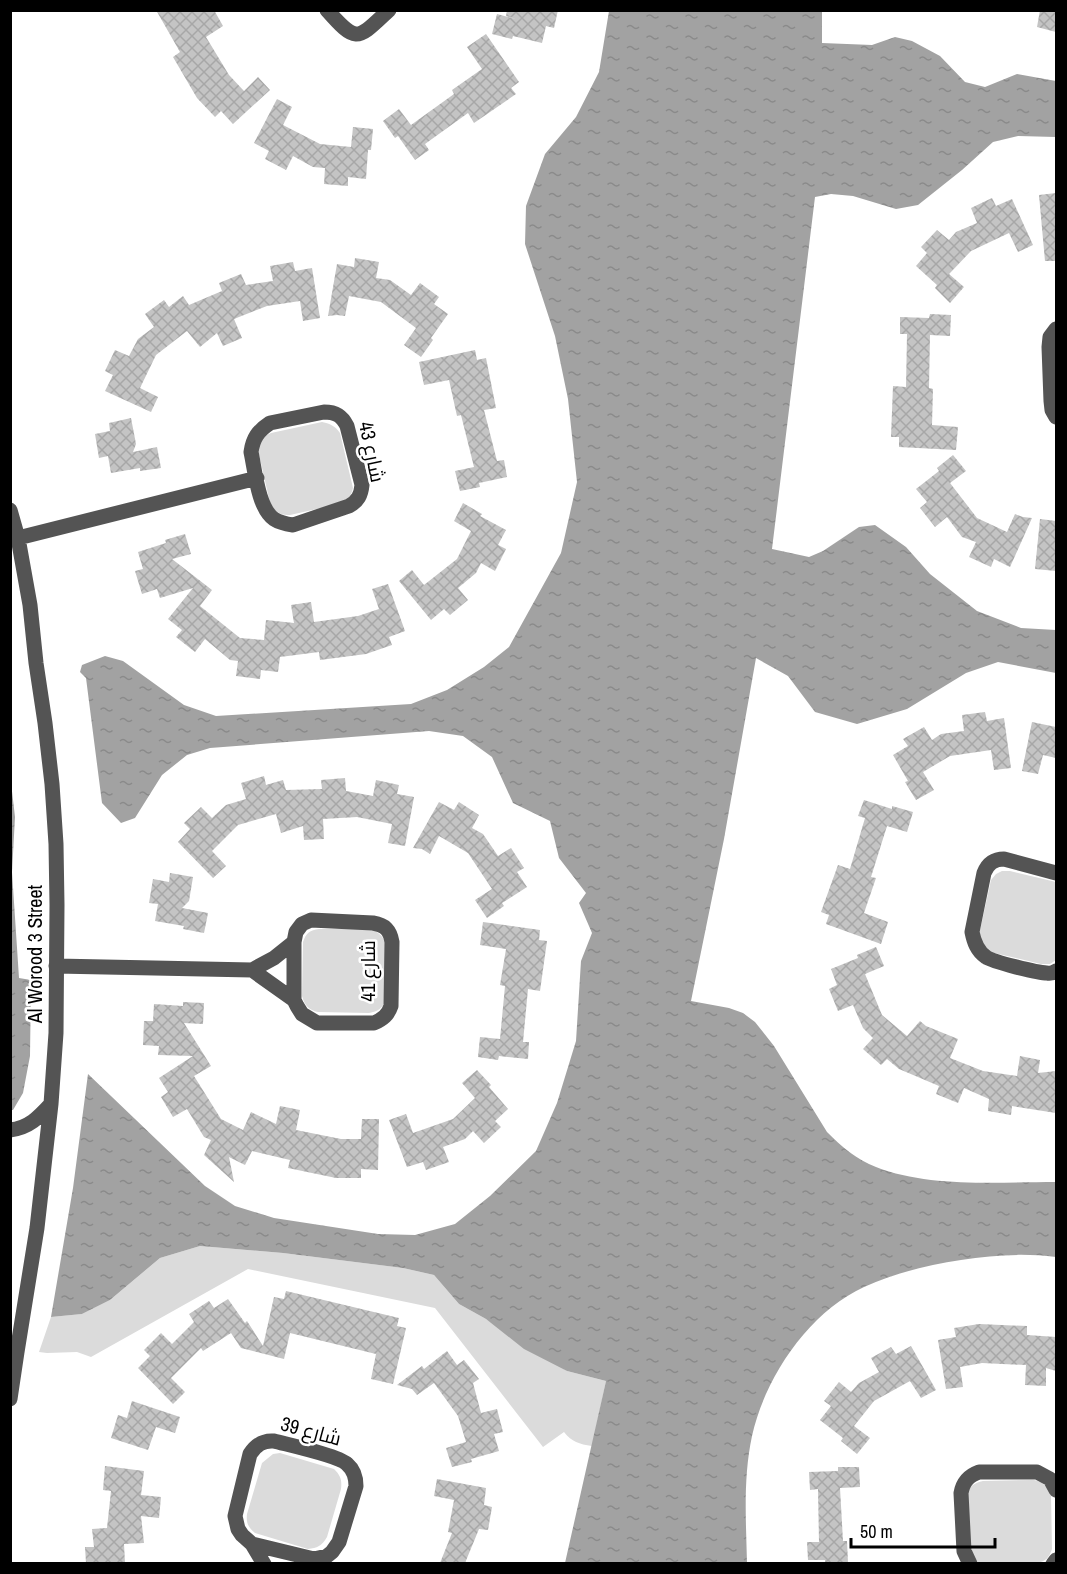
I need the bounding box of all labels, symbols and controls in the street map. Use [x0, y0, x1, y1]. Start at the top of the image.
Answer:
street label: شارع 43 [352, 419, 392, 485]
street label: Al Worood 3 Street [21, 884, 48, 1024]
street label: شارع 41 [354, 940, 382, 1002]
street label: شارع 39 [278, 1410, 344, 1452]
scale bar [851, 1511, 995, 1549]
text: 50 m [860, 1519, 893, 1544]

